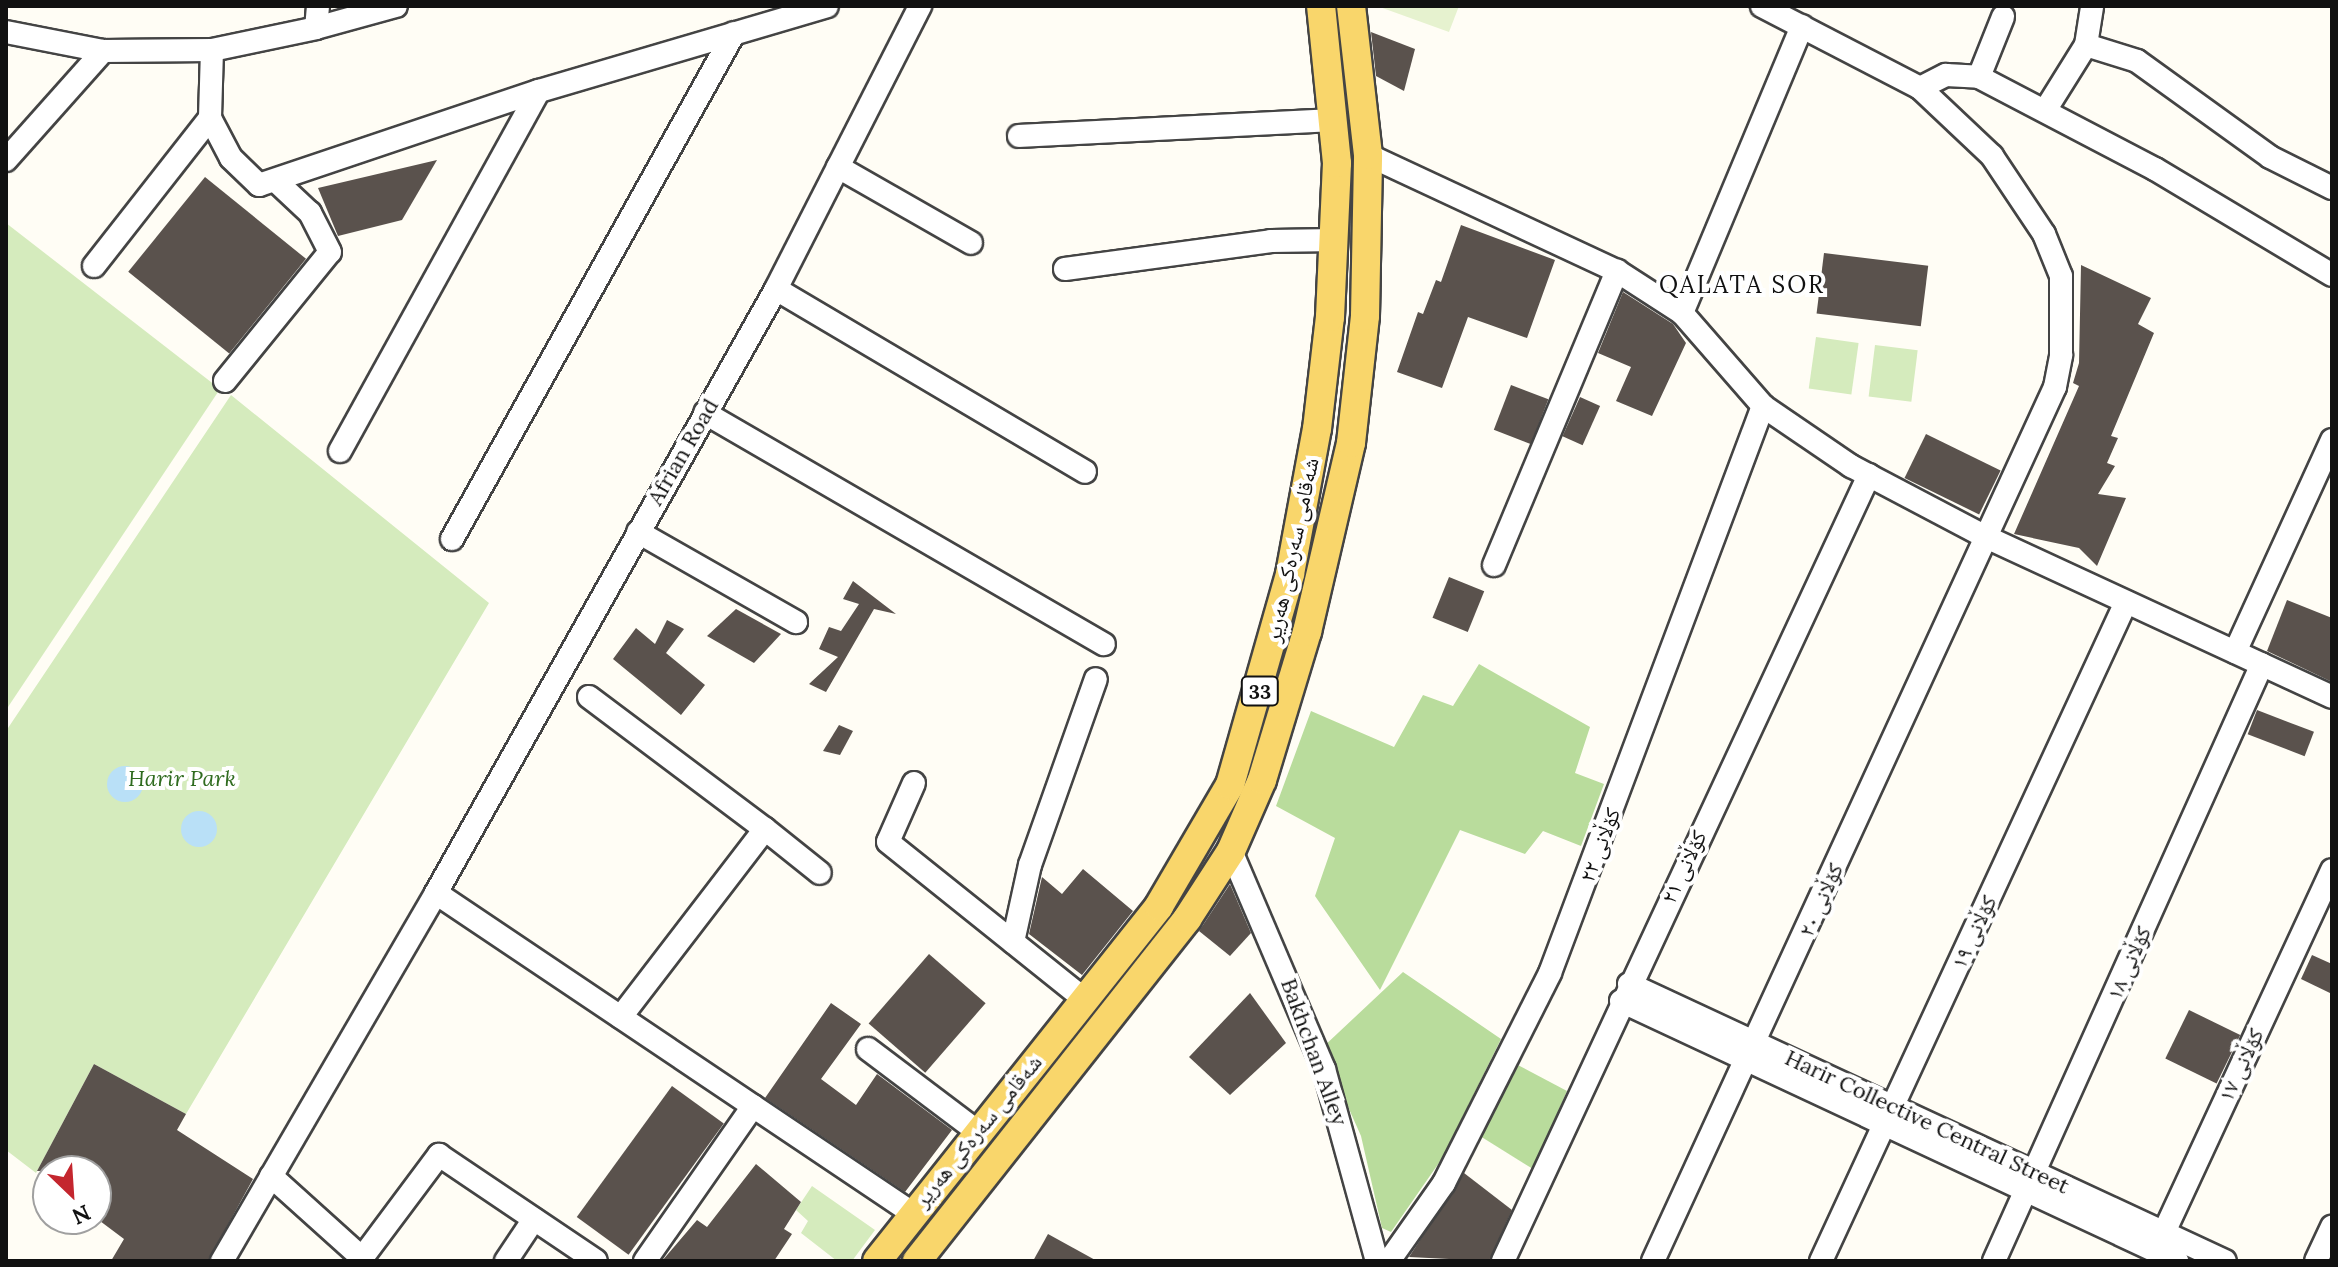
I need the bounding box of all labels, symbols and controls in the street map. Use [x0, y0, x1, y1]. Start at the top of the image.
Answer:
district label: QALATA SOR [1659, 271, 1825, 299]
street label: Afrian Road [642, 394, 724, 510]
street label: شەقامی سەرەکی هەریر [1260, 455, 1324, 645]
road number: 33 [1240, 675, 1280, 707]
park label: Harir Park [128, 766, 236, 792]
street label: کۆڵانی ٢٢ [1574, 804, 1626, 886]
street label: کۆڵانی ٢١ [1656, 826, 1712, 908]
street label: کۆڵانی ٢٠ [1793, 859, 1849, 941]
street label: کۆڵانی ١٩ [1946, 891, 2002, 973]
street label: کۆڵانی ١٨ [2101, 922, 2157, 1004]
street label: Bakhchan Alley [1275, 975, 1353, 1129]
street label: کۆڵانی ١٧ [2213, 1024, 2269, 1106]
street label: Harir Collective Central Street [1781, 1044, 2073, 1200]
street label: شەقامی سەرەکی هەریر [909, 1050, 1047, 1212]
north arrow [32, 1155, 112, 1235]
text: N [68, 1199, 95, 1231]

